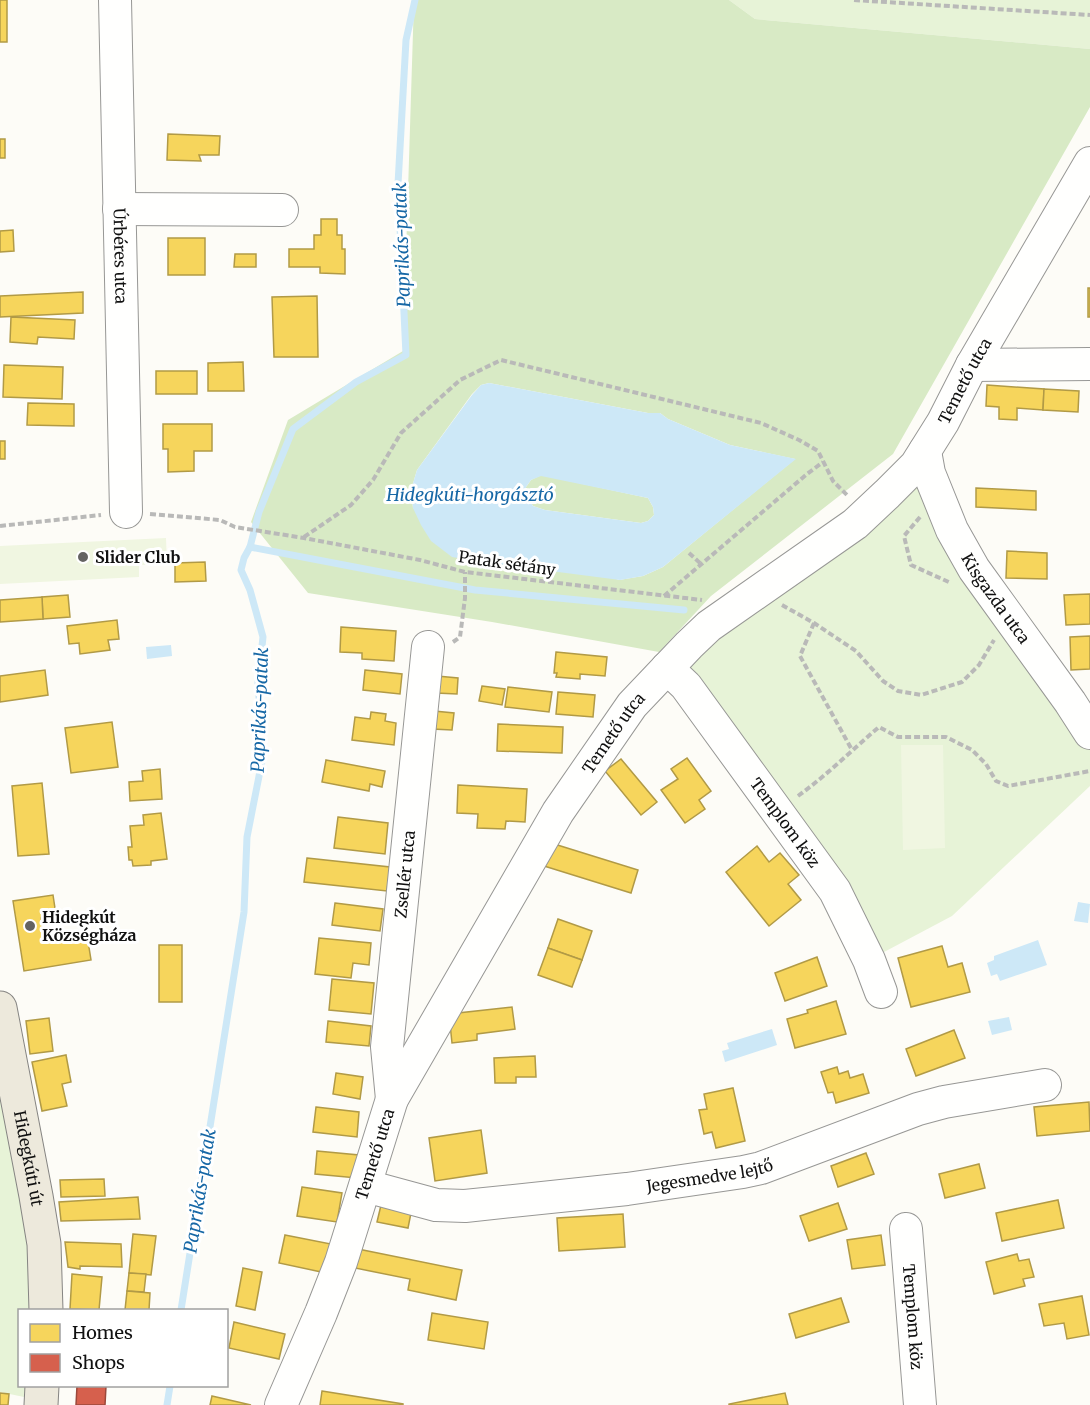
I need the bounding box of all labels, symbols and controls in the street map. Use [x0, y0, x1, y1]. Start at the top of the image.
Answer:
water label: Paprikás-patak [388, 182, 415, 308]
street label: Úrbéres utca [109, 208, 132, 305]
street label: Temető utca [934, 334, 996, 427]
water label: Hidegkúti-horgásztó [385, 483, 554, 506]
street label: Patak sétány [457, 546, 558, 580]
place label: Slider Club [95, 547, 181, 567]
marker: Slider Club [76, 550, 90, 564]
street label: Kisgazda utca [957, 550, 1035, 648]
water label: Paprikás-patak [246, 647, 273, 773]
street label: Temető utca [578, 688, 649, 777]
street label: Templom köz [746, 774, 825, 871]
street label: Zsellér utca [390, 829, 419, 919]
place label: Hidegkút Községháza [42, 907, 137, 945]
marker: Hidegkút Községháza [23, 919, 37, 933]
street label: Temető utca [351, 1106, 399, 1202]
street label: Hidegkúti út [10, 1109, 48, 1208]
water label: Paprikás-patak [178, 1127, 221, 1255]
street label: Jegesmedve lejtő [644, 1154, 776, 1196]
street label: Templom köz [899, 1263, 927, 1371]
legend [18, 1309, 228, 1387]
text: Homes [72, 1321, 133, 1344]
text: Shops [72, 1351, 125, 1374]

